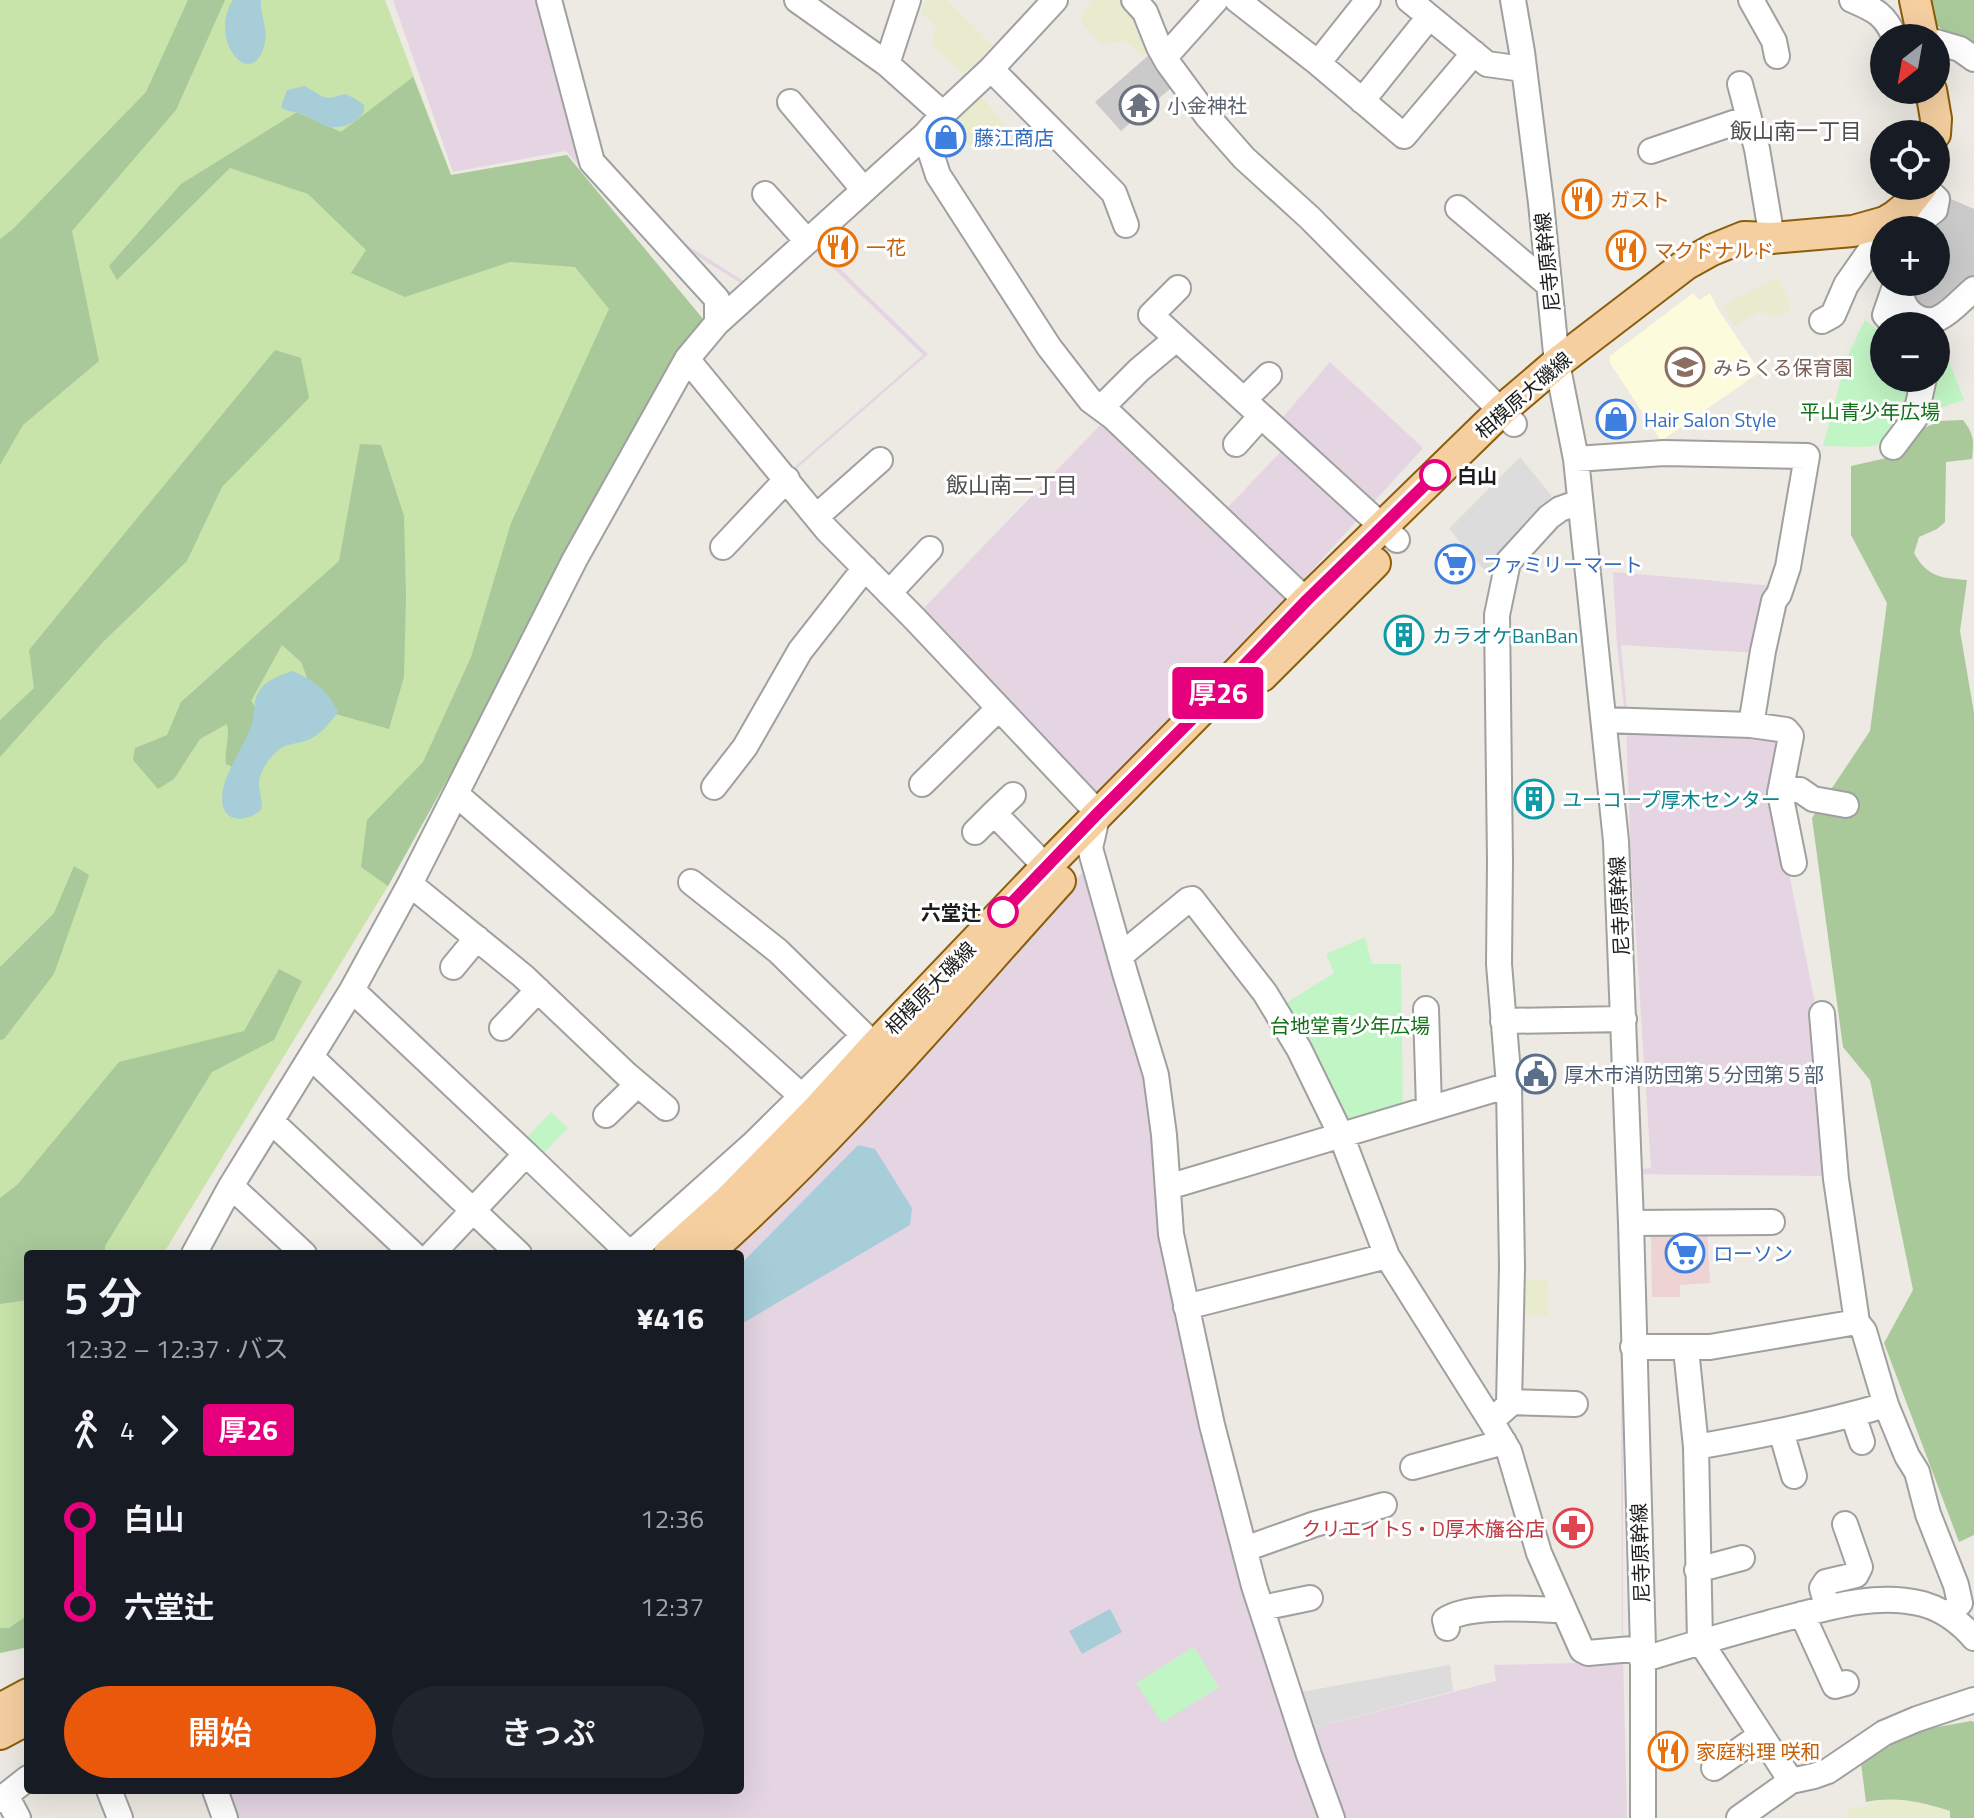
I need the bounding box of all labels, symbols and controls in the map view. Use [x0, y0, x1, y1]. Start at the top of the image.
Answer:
north arrow [1870, 24, 1950, 104]
map controls [1870, 24, 1950, 392]
temple icon: 小金神社 [1118, 84, 1160, 126]
place label: 小金神社 [1167, 90, 1247, 121]
district label: 飯山南一丁目 [1730, 114, 1862, 148]
shop icon: 藤江商店 [925, 116, 967, 158]
button: locate [1870, 120, 1950, 200]
place label: 藤江商店 [974, 122, 1054, 153]
restaurant icon: ガスト [1561, 178, 1603, 220]
place label: ガスト [1610, 184, 1670, 215]
street label: 尼寺原幹線 [1526, 211, 1568, 313]
button: + [1870, 216, 1950, 296]
restaurant icon: 一花 [817, 226, 859, 268]
restaurant icon: マクドナルド [1605, 229, 1647, 271]
place label: 一花 [866, 232, 906, 263]
place label: マクドナルド [1654, 235, 1774, 266]
button: − [1870, 312, 1950, 392]
street label: 相模原大磯線 [1468, 344, 1578, 446]
school or university icon: みらくる保育園 [1664, 346, 1706, 388]
place label: みらくる保育園 [1713, 352, 1853, 383]
park label: 平山青少年広場 [1800, 396, 1940, 427]
shop icon: Hair Salon Style [1595, 398, 1637, 440]
place label: Hair Salon Style [1644, 404, 1776, 435]
marker: 白山 [1420, 460, 1450, 490]
place label: 白山 [1457, 460, 1497, 491]
district label: 飯山南二丁目 [946, 468, 1078, 502]
supermarket icon: ファミリーマート [1434, 543, 1476, 585]
place label: ファミリーマート [1483, 549, 1643, 580]
building icon: カラオケBanBan [1383, 614, 1425, 656]
place label: カラオケBanBan [1432, 620, 1578, 651]
line badge: 厚26 [1172, 667, 1264, 719]
text: 厚26 [1188, 671, 1248, 714]
building icon: ユーコープ厚木センター [1513, 778, 1555, 820]
place label: ユーコープ厚木センター [1562, 784, 1781, 815]
street label: 尼寺原幹線 [1601, 855, 1637, 957]
place label: 六堂辻 [921, 897, 981, 928]
marker: 六堂辻 [988, 897, 1018, 927]
street label: 相模原大磯線 [877, 934, 983, 1042]
park label: 台地堂青少年広場 [1270, 1010, 1430, 1041]
public building icon: 厚木市消防団第５分団第５部 [1515, 1053, 1557, 1095]
place label: 厚木市消防団第５分団第５部 [1564, 1059, 1824, 1090]
supermarket icon: ローソン [1664, 1232, 1706, 1274]
place label: ローソン [1713, 1238, 1793, 1269]
text: 5 分 [64, 1264, 142, 1331]
text: ¥416 [637, 1295, 704, 1341]
text: 12:32 – 12:37 · バス [64, 1329, 289, 1368]
icon: walk [64, 1408, 108, 1452]
icon: forward [147, 1408, 191, 1452]
text: 厚26 [219, 1408, 278, 1451]
text: 4 [120, 1411, 135, 1450]
text: 白山 [124, 1496, 184, 1542]
text: 12:36 [640, 1499, 704, 1538]
street label: 尼寺原幹線 [1623, 1502, 1657, 1604]
pharmacy icon: クリエイトS・D厚木旛谷店 [1552, 1507, 1594, 1549]
place label: クリエイトS・D厚木旛谷店 [1301, 1513, 1545, 1544]
text: 六堂辻 [124, 1584, 214, 1630]
text: 12:37 [640, 1587, 704, 1626]
button: 開始 [64, 1686, 376, 1778]
button: きっぷ [392, 1686, 704, 1778]
restaurant icon: 家庭料理 咲和 [1647, 1730, 1689, 1772]
place label: 家庭料理 咲和 [1696, 1736, 1820, 1767]

